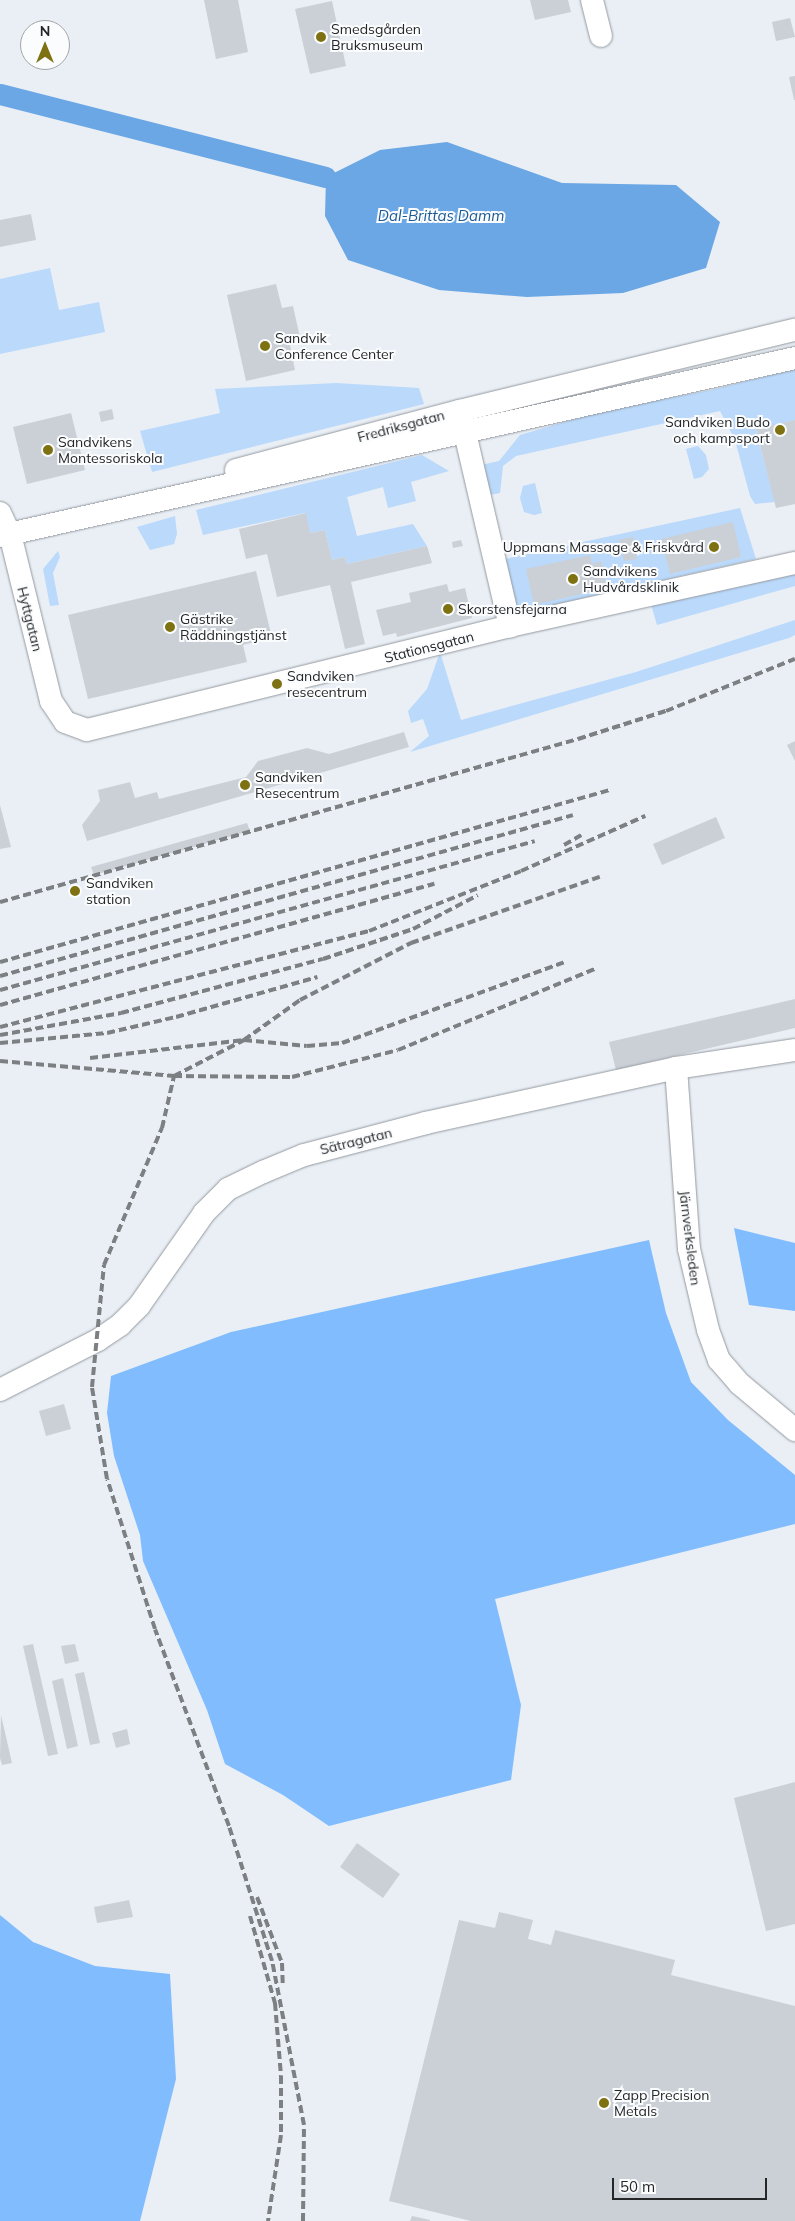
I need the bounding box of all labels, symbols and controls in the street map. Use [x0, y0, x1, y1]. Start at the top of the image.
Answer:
north arrow [20, 20, 70, 70]
place label: Smedsgården Bruksmuseum [331, 21, 423, 54]
text: N [40, 22, 50, 40]
marker: Smedsgården Bruksmuseum [315, 31, 327, 43]
water label: Dal-Brittas Damm [378, 207, 504, 225]
place label: Sandvik Conference Center [275, 330, 394, 362]
marker: Sandvik Conference Center [259, 340, 271, 352]
street label: Fredriksgatan [356, 406, 446, 446]
place label: Sandviken Budo och kampsport [665, 414, 770, 447]
marker: Sandviken Budo och kampsport [774, 424, 786, 436]
place label: Sandvikens Montessoriskola [58, 434, 163, 467]
marker: Sandvikens Montessoriskola [42, 444, 54, 456]
place label: Uppmans Massage & Friskvård [503, 539, 704, 555]
marker: Uppmans Massage & Friskvård [708, 541, 720, 553]
place label: Sandvikens Hudvårdsklinik [583, 563, 679, 596]
marker: Sandvikens Hudvårdsklinik [567, 573, 579, 585]
street label: Hyttgatan [14, 585, 46, 653]
place label: Skorstensfejarna [458, 601, 567, 617]
marker: Skorstensfejarna [442, 603, 454, 615]
place label: Gästrike Räddningstjänst [180, 611, 287, 644]
marker: Gästrike Räddningstjänst [164, 621, 176, 633]
street label: Stationsgatan [382, 628, 476, 666]
place label: Sandviken resecentrum [287, 668, 367, 700]
marker: Sandviken resecentrum [271, 678, 283, 690]
place label: Sandviken Resecentrum [255, 769, 340, 802]
marker: Sandviken Resecentrum [239, 779, 251, 791]
place label: Sandviken station [86, 875, 153, 908]
marker: Sandviken station [68, 884, 82, 898]
street label: Sätragatan [318, 1124, 394, 1158]
street label: Järnverksleden [676, 1190, 704, 1286]
place label: Zapp Precision Metals [614, 2087, 709, 2120]
marker: Zapp Precision Metals [598, 2097, 610, 2109]
scale bar [615, 2168, 770, 2200]
text: 50 m [620, 2177, 655, 2196]

